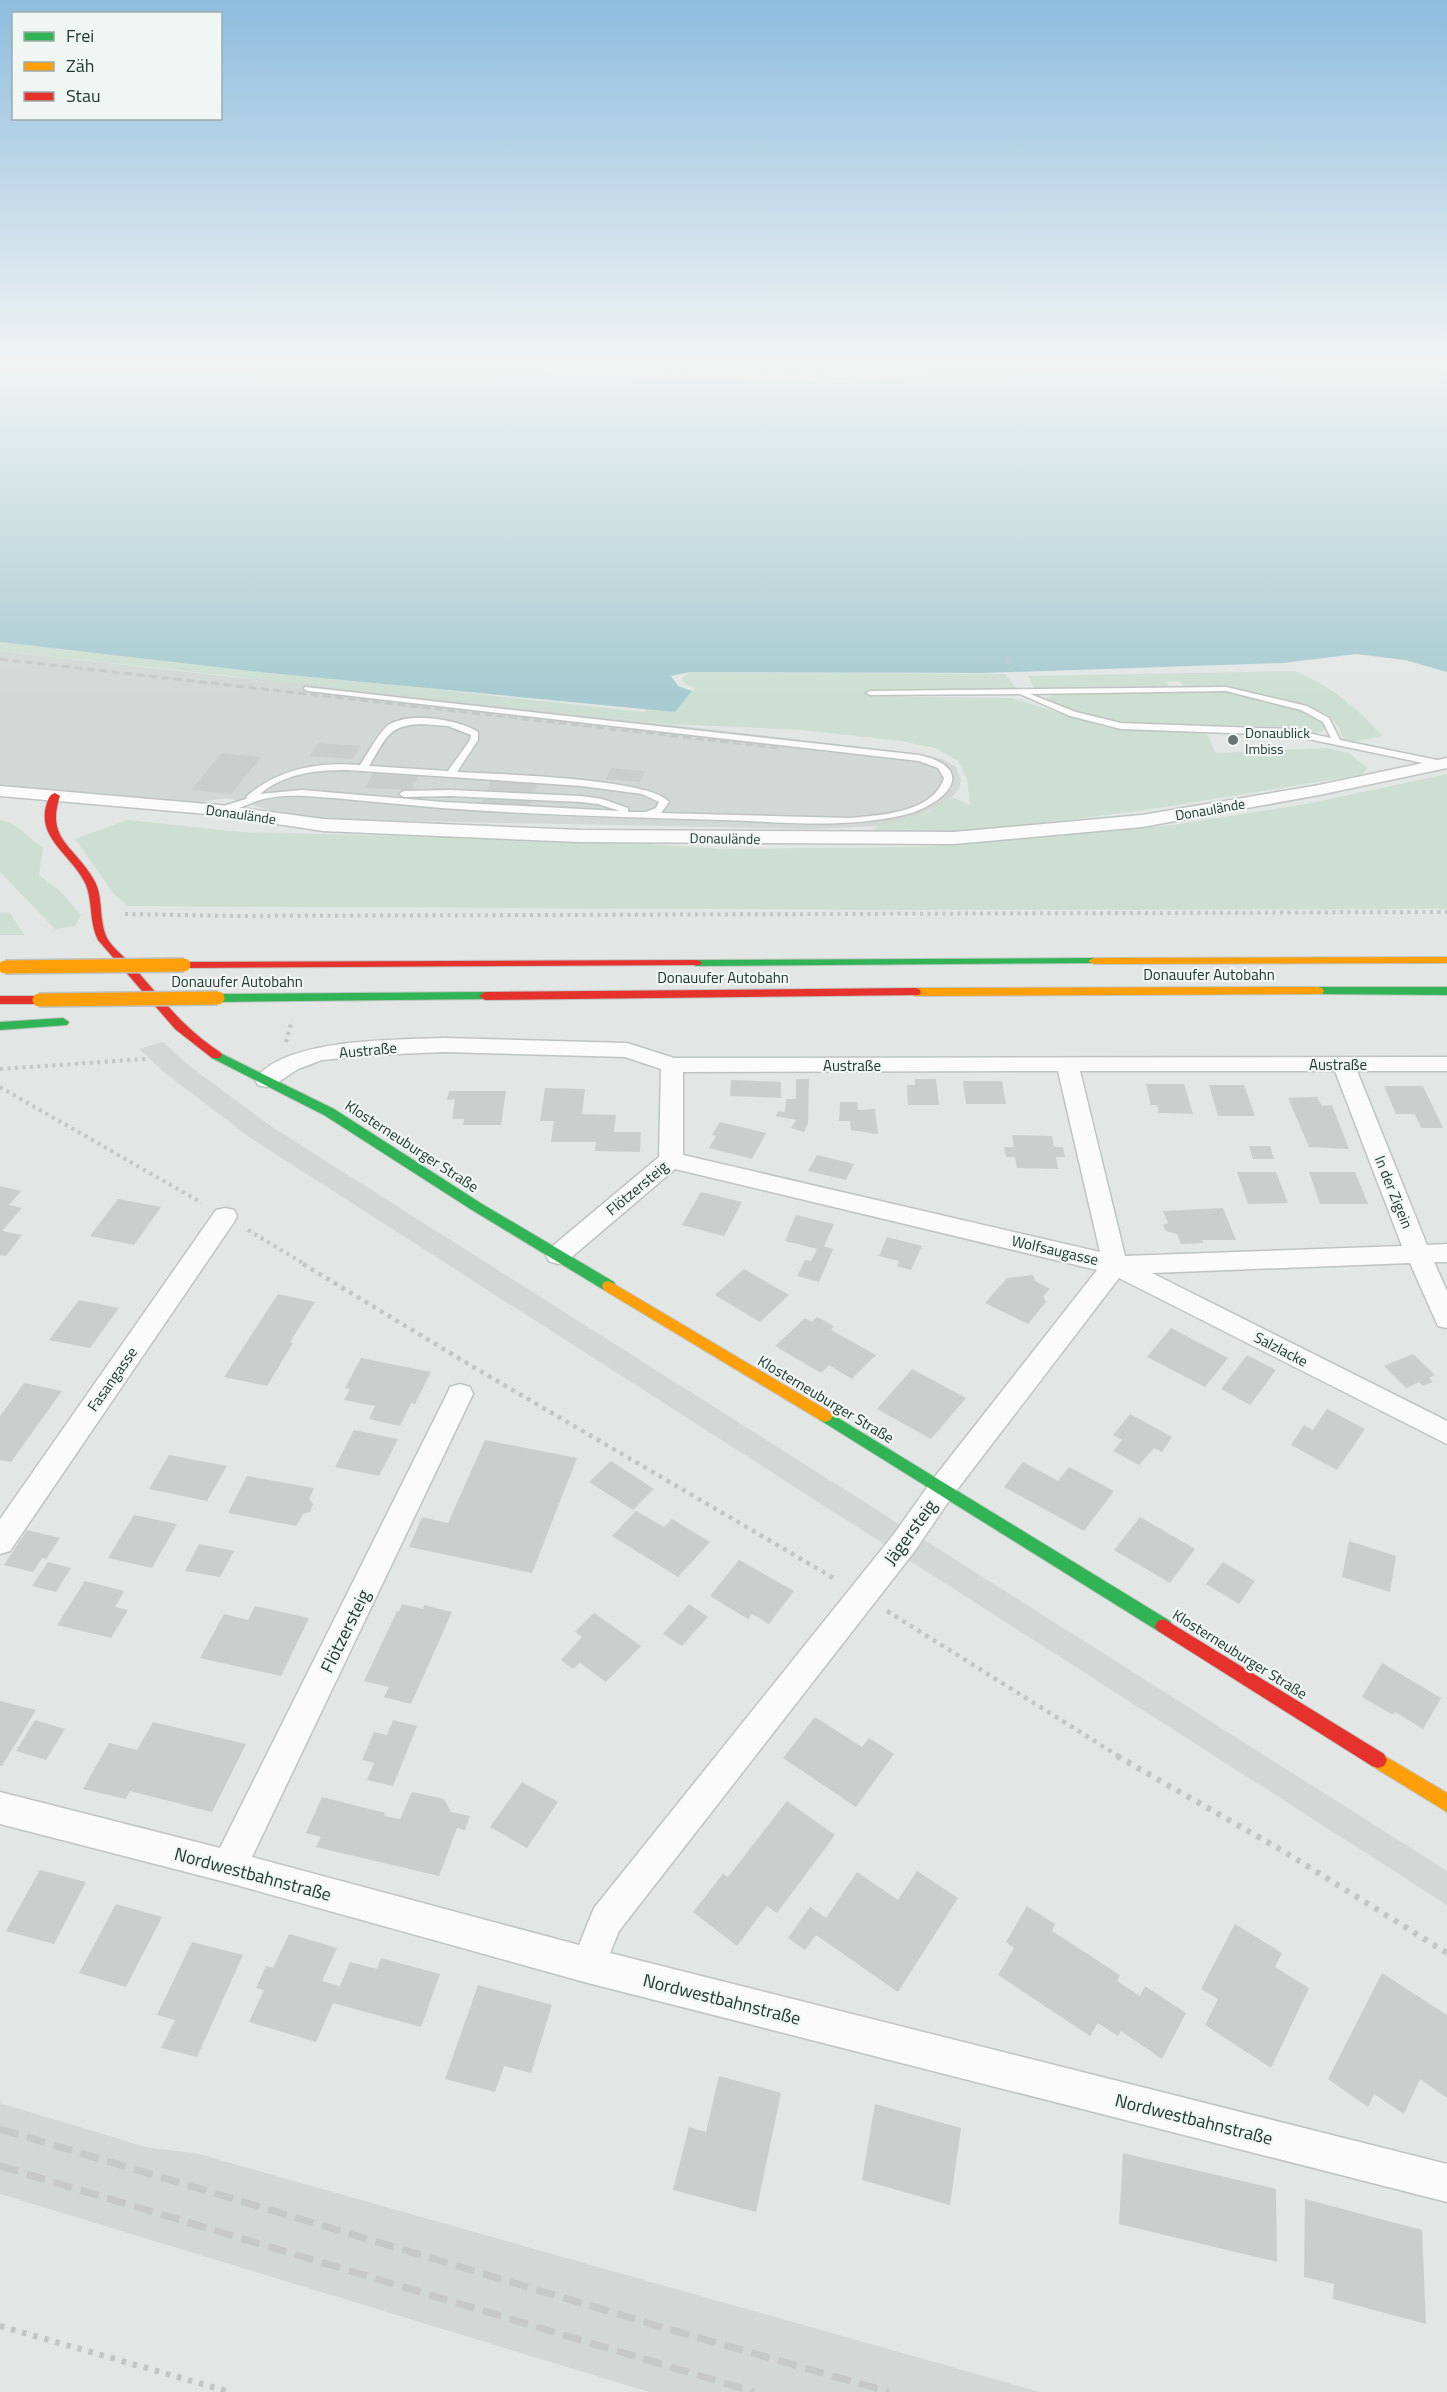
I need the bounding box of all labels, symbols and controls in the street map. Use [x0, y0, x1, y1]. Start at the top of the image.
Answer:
legend [12, 12, 222, 120]
text: Frei [66, 22, 94, 49]
text: Zäh [66, 52, 94, 79]
text: Stau [66, 82, 101, 109]
place label: Donaublick Imbiss [1245, 722, 1310, 759]
marker: Donaublick Imbiss [1226, 733, 1240, 747]
street label: Donaulände [1173, 793, 1247, 825]
street label: Donaulände [205, 799, 277, 829]
street label: Donaulände [690, 827, 760, 849]
street label: Donauufer Autobahn [1143, 963, 1275, 986]
street label: Donauufer Autobahn [657, 966, 789, 989]
street label: Donauufer Autobahn [171, 970, 303, 993]
street label: Austraße [338, 1036, 398, 1064]
street label: Austraße [1309, 1053, 1367, 1076]
street label: Austraße [823, 1054, 881, 1077]
street label: Klosterneuburger Straße [341, 1094, 483, 1198]
street label: In der Zigein [1369, 1152, 1419, 1232]
street label: Flötzersteig [601, 1155, 673, 1221]
street label: Wolfsaugasse [1009, 1229, 1101, 1271]
street label: Salzlacke [1250, 1326, 1312, 1372]
street label: Fasangasse [81, 1342, 143, 1416]
street label: Klosterneuburger Straße [753, 1349, 899, 1449]
street label: Jägersteig [877, 1493, 943, 1571]
street label: Flötzersteig [313, 1585, 377, 1677]
street label: Klosterneuburger Straße [1168, 1603, 1312, 1705]
street label: Nordwestbahnstraße [171, 1840, 335, 1908]
street label: Nordwestbahnstraße [640, 1966, 804, 2032]
street label: Nordwestbahnstraße [1112, 2086, 1276, 2152]

